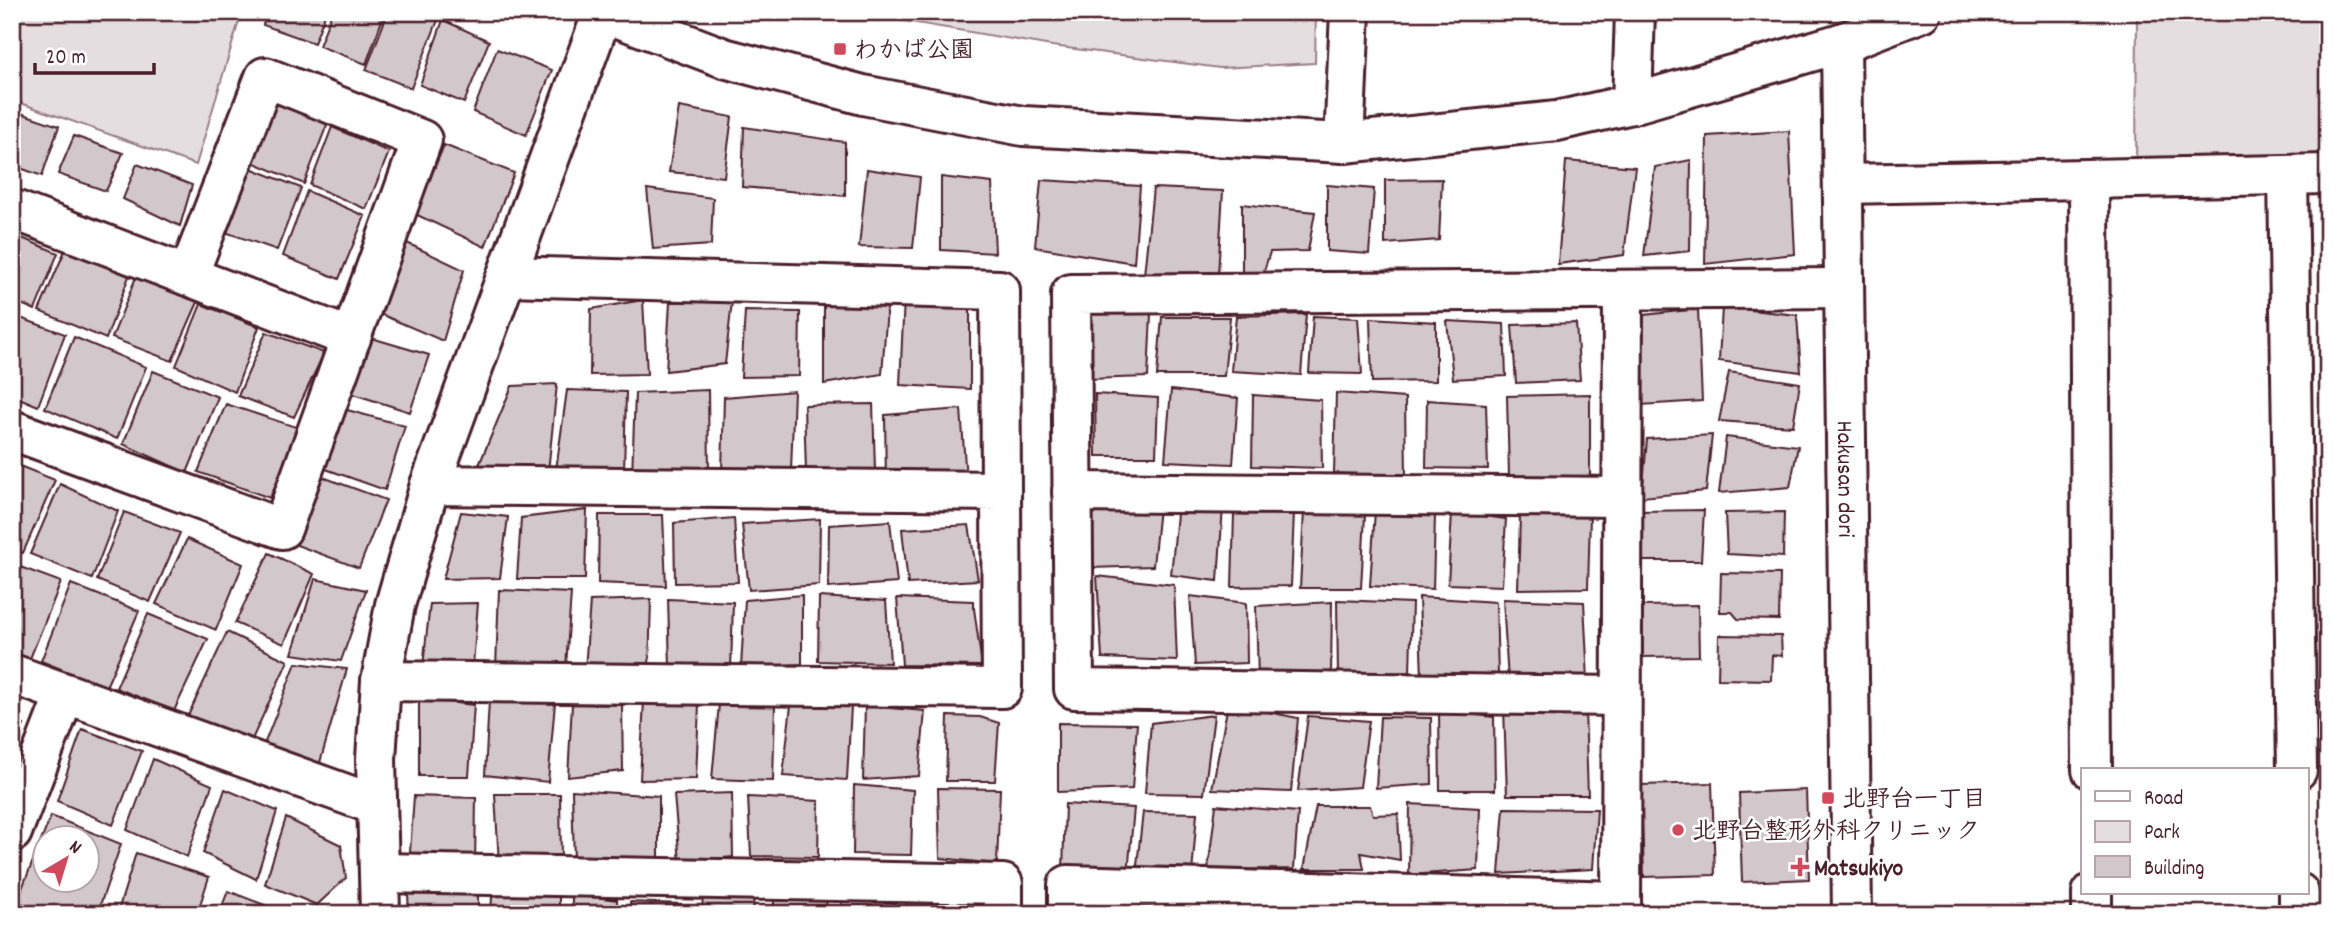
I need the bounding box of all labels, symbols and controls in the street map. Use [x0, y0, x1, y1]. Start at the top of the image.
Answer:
scale bar [35, 32, 154, 76]
place label: わかば公園 [854, 35, 974, 69]
marker: わかば公園 [832, 41, 848, 57]
text: 20 m [46, 44, 86, 74]
street label: Hakusan dori [1826, 420, 1861, 538]
legend [2081, 768, 2308, 894]
place label: 北野台一丁目 [1842, 784, 1986, 818]
text: Road [2144, 785, 2183, 815]
marker: 北野台一丁目 [1820, 790, 1836, 806]
place label: 北野台整形外科クリニック [1692, 816, 1980, 850]
text: Park [2144, 819, 2180, 849]
marker: 北野台整形外科クリニック [1670, 822, 1686, 838]
north arrow [32, 824, 102, 894]
text: N [62, 835, 86, 862]
place label: Matsukiyo [1814, 853, 1904, 887]
text: Building [2144, 855, 2204, 885]
marker: Matsukiyo [1792, 859, 1808, 875]

